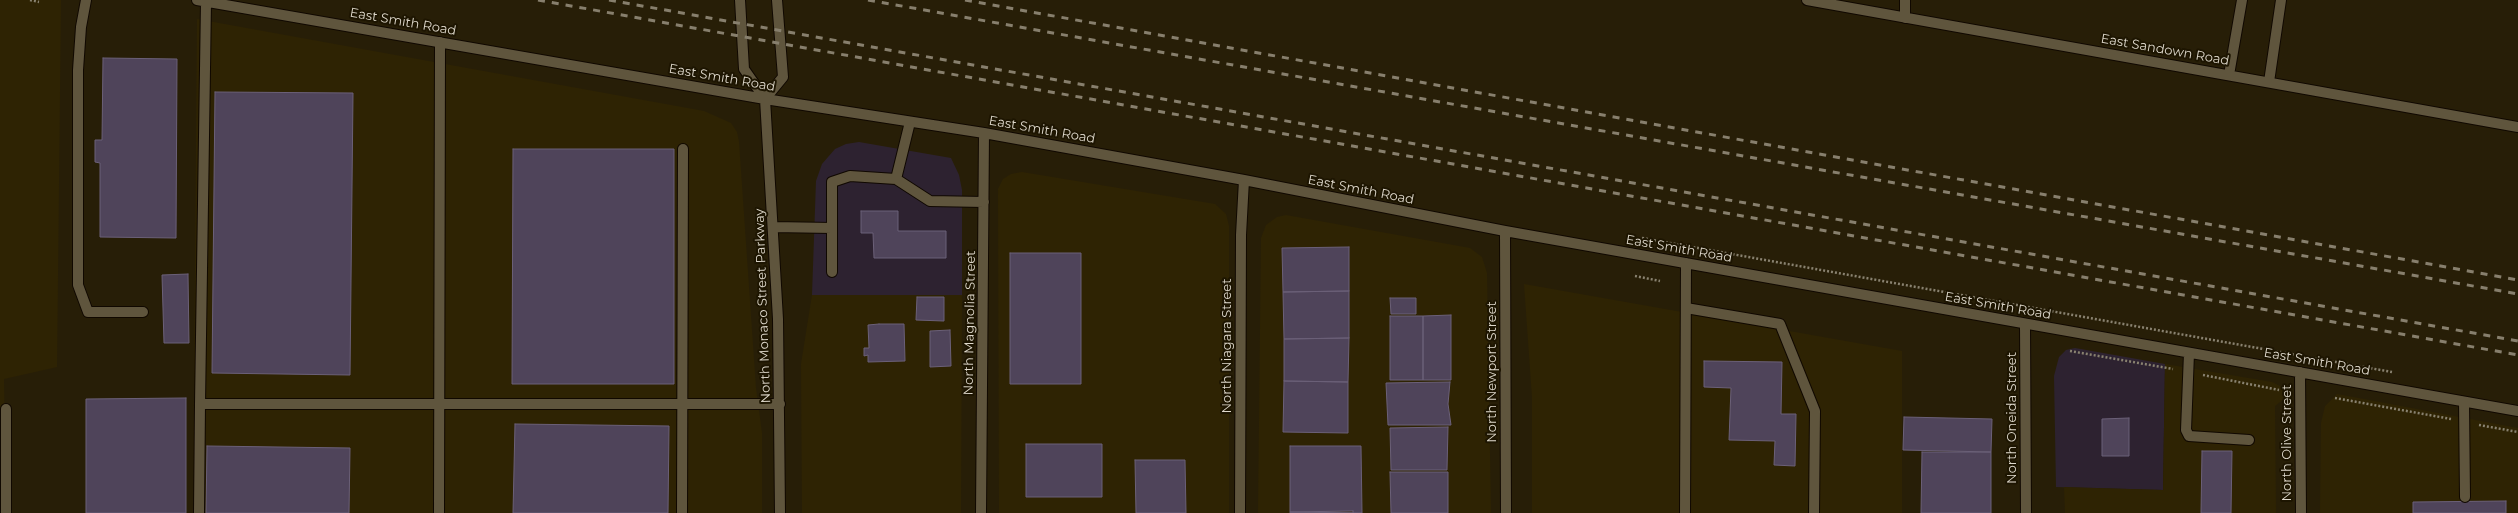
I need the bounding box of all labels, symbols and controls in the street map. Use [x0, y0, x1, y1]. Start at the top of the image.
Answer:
street label: East Smith Road [349, 5, 457, 39]
street label: East Sandown Road [2100, 31, 2230, 69]
street label: East Smith Road [668, 61, 776, 95]
street label: East Smith Road [988, 113, 1096, 147]
street label: East Smith Road [1307, 172, 1415, 208]
street label: North Monaco Street Parkway [752, 208, 774, 404]
street label: East Smith Road [1625, 232, 1733, 266]
street label: North Magnolia Street [961, 250, 979, 396]
street label: North Niagara Street [1219, 279, 1235, 413]
street label: East Smith Road [1944, 289, 2052, 323]
street label: North Newport Street [1484, 301, 1500, 443]
street label: East Smith Road [2263, 345, 2371, 379]
street label: North Oneida Street [2004, 352, 2020, 484]
street label: North Olive Street [2279, 385, 2295, 501]

